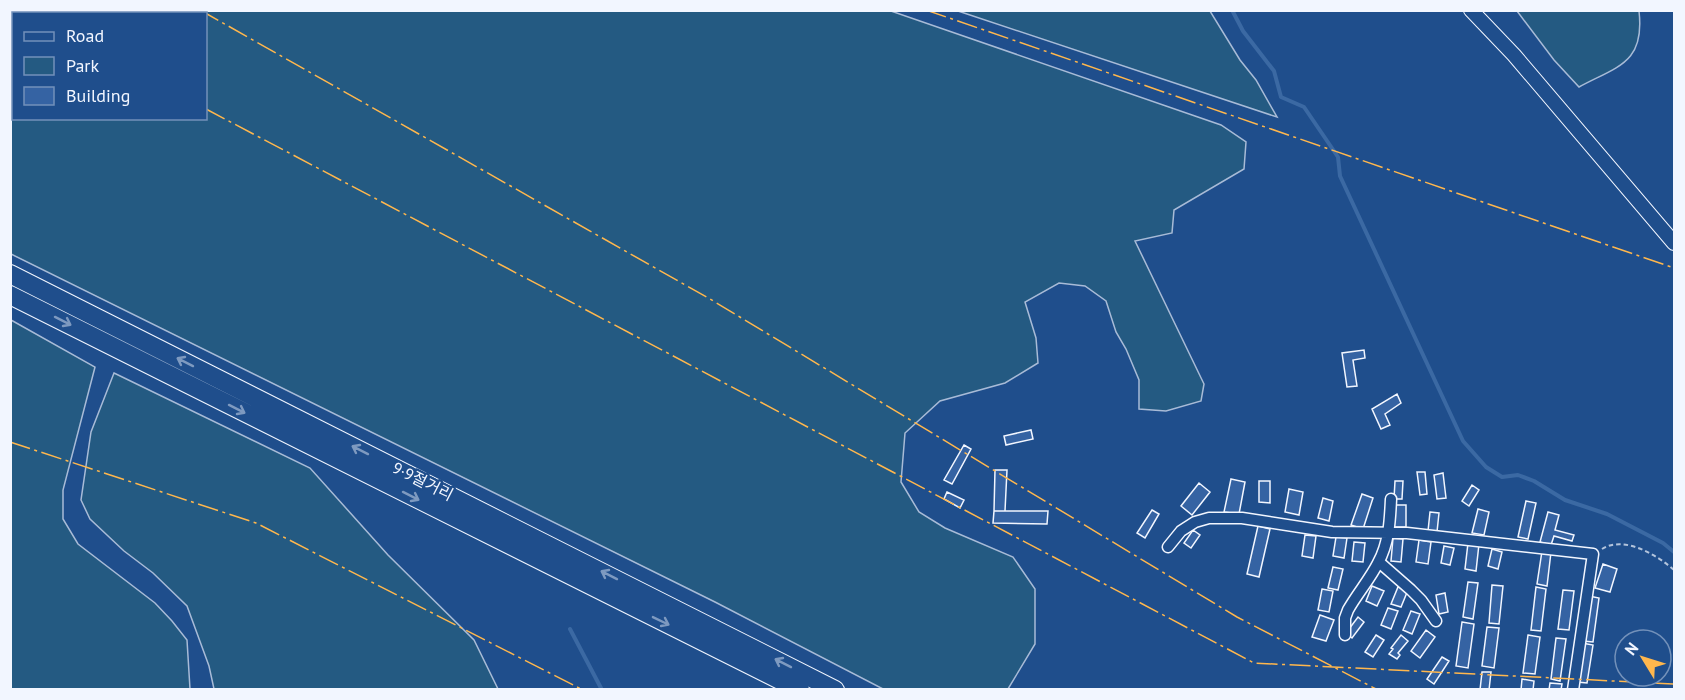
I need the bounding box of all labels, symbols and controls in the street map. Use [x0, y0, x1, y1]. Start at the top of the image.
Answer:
legend [12, 12, 207, 120]
text: Road [66, 24, 104, 47]
text: Park [66, 54, 99, 77]
text: Building [66, 84, 130, 107]
one-way arrow [53, 316, 71, 327]
one-way arrow [177, 356, 195, 367]
one-way arrow [228, 403, 246, 415]
one-way arrow [351, 443, 369, 455]
street label: 9·9절거리 [389, 457, 457, 505]
one-way arrow [402, 491, 420, 502]
one-way arrow [600, 569, 618, 581]
one-way arrow [652, 615, 670, 627]
north arrow [1613, 628, 1673, 688]
text: N [1620, 638, 1642, 659]
one-way arrow [774, 657, 792, 668]

